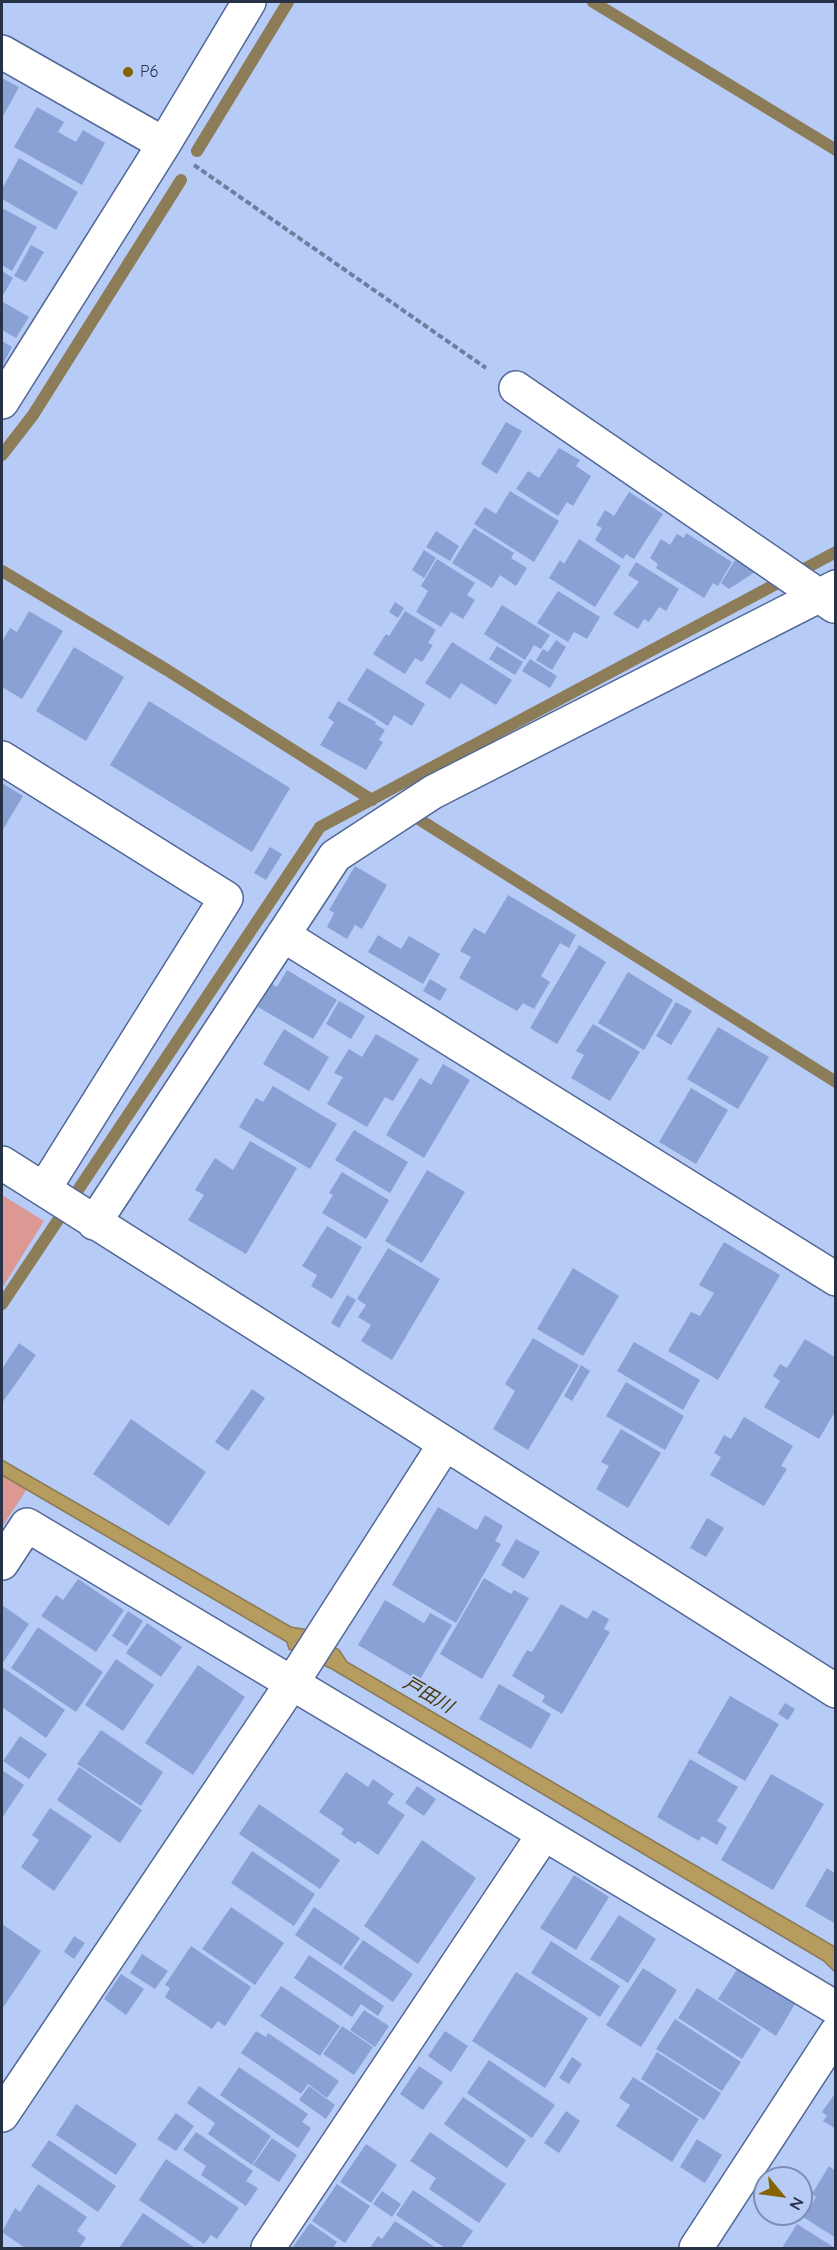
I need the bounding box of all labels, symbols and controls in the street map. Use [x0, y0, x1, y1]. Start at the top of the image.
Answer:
place label: P6 [140, 62, 158, 82]
marker: P6 [121, 65, 135, 79]
water label: 戸田川 [399, 1672, 457, 1718]
north arrow [753, 2166, 813, 2226]
text: N [785, 2194, 809, 2214]

